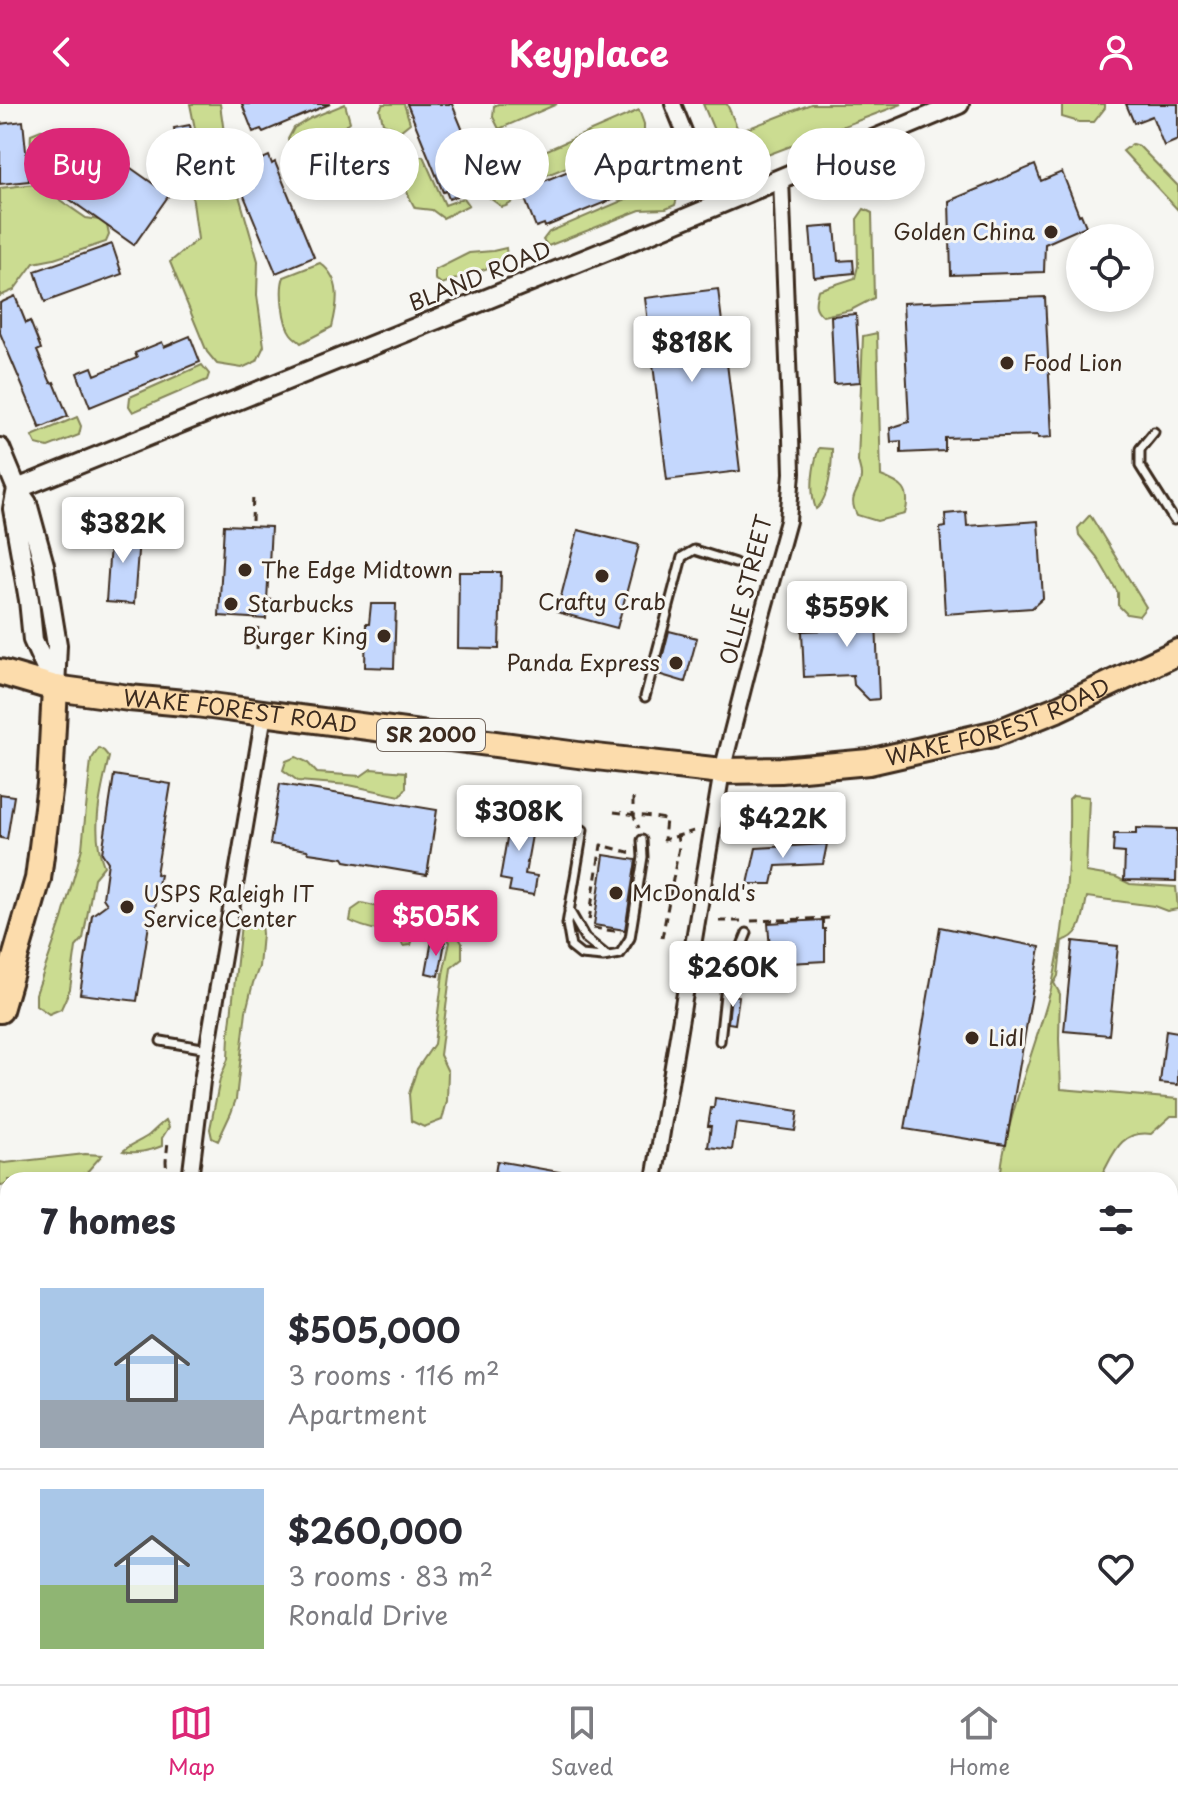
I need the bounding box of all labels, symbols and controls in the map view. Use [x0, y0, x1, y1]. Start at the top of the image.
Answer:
text: Keyplace [509, 25, 669, 79]
icon: back [40, 30, 84, 74]
icon: person [1094, 30, 1138, 74]
chip: Buy [24, 128, 130, 200]
chip: Rent [146, 128, 264, 200]
chip: Filters [280, 128, 419, 200]
chip: New [435, 128, 549, 200]
chip: Apartment [565, 128, 771, 200]
chip: House [787, 128, 925, 200]
place label: Golden China [893, 214, 1035, 247]
marker: Golden China [1042, 223, 1060, 241]
map controls [1066, 224, 1154, 312]
button: locate [1066, 224, 1154, 312]
street label: BLAND ROAD [403, 231, 556, 318]
pin: $818K [636, 316, 748, 384]
text: $818K [651, 322, 733, 361]
place label: Food Lion [1023, 345, 1123, 378]
marker: Food Lion [998, 354, 1016, 372]
pin: $382K [67, 497, 179, 565]
text: $382K [80, 503, 166, 542]
street label: OLLIE STREET [710, 511, 779, 668]
place label: The Edge Midtown [261, 552, 453, 585]
marker: The Edge Midtown [236, 561, 254, 579]
marker: Crafty Crab [593, 567, 611, 585]
pin: $559K [791, 581, 903, 649]
place label: Crafty Crab [538, 584, 666, 617]
place label: Starbucks [247, 586, 354, 619]
text: $559K [805, 587, 889, 626]
marker: Starbucks [222, 595, 240, 613]
place label: Burger King [242, 618, 368, 651]
marker: Burger King [375, 627, 393, 645]
place label: Panda Express [506, 645, 660, 678]
marker: Panda Express [667, 654, 685, 672]
street label: WAKE FOREST ROAD [882, 668, 1115, 773]
street label: WAKE FOREST ROAD [122, 680, 359, 740]
road number: SR 2000 [377, 719, 485, 751]
pin: $308K [463, 785, 575, 853]
text: $308K [475, 791, 563, 830]
pin: $422K [727, 792, 839, 860]
text: $422K [739, 798, 827, 837]
place label: McDonald's [632, 875, 755, 908]
place label: USPS Raleigh IT Service Center [143, 876, 314, 934]
marker: McDonald's [607, 884, 625, 902]
pin: $505K [380, 890, 492, 958]
text: $505K [392, 896, 480, 935]
marker: USPS Raleigh IT Service Center [118, 898, 136, 916]
pin: $260K [677, 941, 789, 1009]
text: $260K [687, 947, 779, 986]
place label: Lidl [988, 1020, 1024, 1053]
marker: Lidl [963, 1029, 981, 1047]
text: 7 homes [40, 1194, 176, 1246]
icon: filters [1094, 1198, 1138, 1242]
text: $505,000 [288, 1303, 461, 1355]
icon: home [104, 1320, 200, 1416]
icon: heart [1094, 1346, 1138, 1390]
text: 3 rooms · 116 m² [288, 1355, 500, 1394]
text: Apartment [288, 1394, 427, 1433]
text: $260,000 [288, 1504, 463, 1556]
icon: home [104, 1521, 200, 1617]
icon: heart [1094, 1547, 1138, 1591]
text: 3 rooms · 83 m² [288, 1556, 493, 1595]
text: Ronald Drive [288, 1595, 448, 1634]
tab: Map [168, 1701, 215, 1782]
tab: Saved [551, 1701, 613, 1782]
tab: Home [949, 1701, 1010, 1782]

